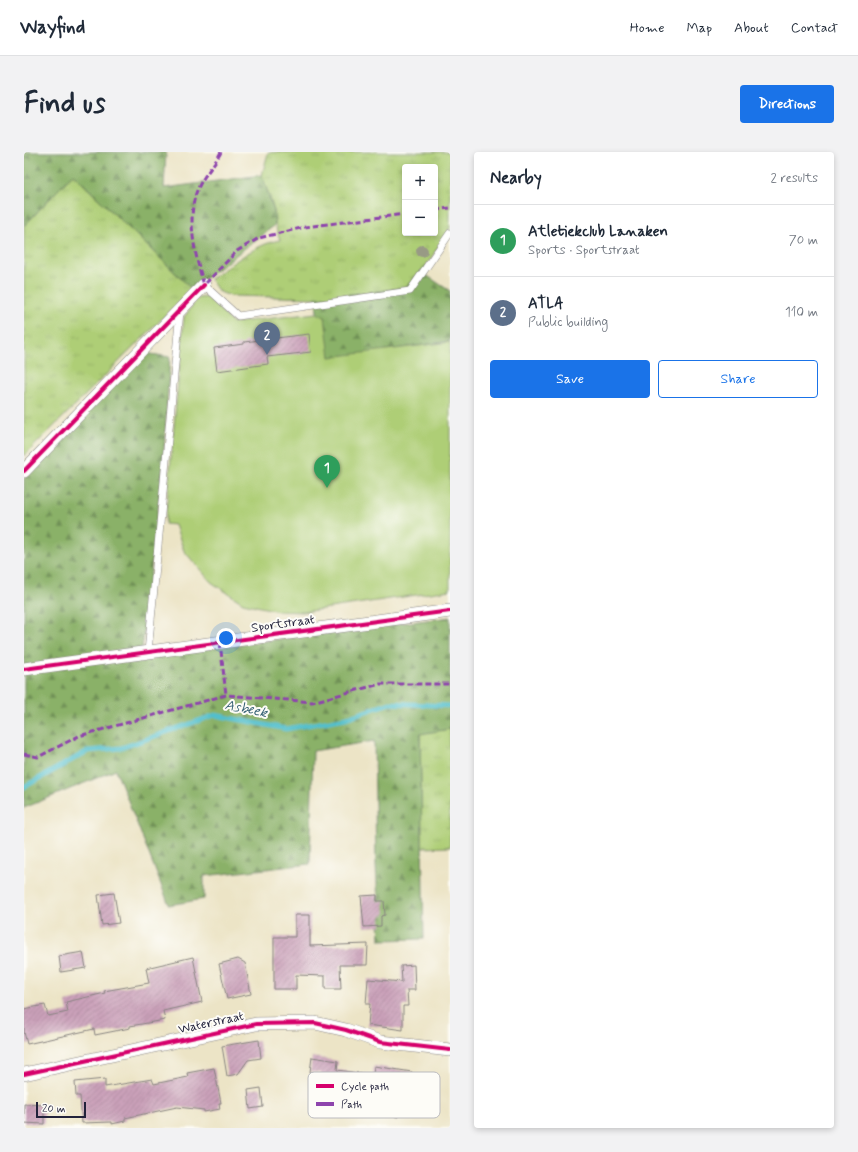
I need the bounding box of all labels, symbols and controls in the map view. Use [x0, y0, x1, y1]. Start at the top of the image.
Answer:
text: Wayfind [20, 15, 85, 40]
text: Home [630, 19, 664, 37]
text: Map [686, 19, 712, 37]
text: About [734, 19, 769, 37]
text: Contact [791, 19, 838, 37]
button: Directions [740, 85, 834, 123]
text: Find us [24, 86, 105, 123]
map controls [402, 164, 438, 236]
button: + [402, 164, 438, 200]
text: Nearby [490, 167, 542, 189]
text: 2 results [771, 170, 818, 187]
button: − [402, 200, 438, 236]
text: Atletiekclub Lanaken [528, 222, 668, 242]
text: 1 [500, 232, 506, 249]
text: 70 m [789, 232, 818, 249]
text: Sports · Sportstraat [528, 242, 640, 259]
text: ATLA [528, 294, 564, 314]
text: 2 [500, 304, 506, 321]
text: 110 m [785, 304, 818, 321]
text: Public building [528, 314, 608, 331]
pin: 2 [254, 322, 280, 355]
button: Save [490, 360, 650, 398]
button: Share [658, 360, 818, 398]
pin: 1 [314, 455, 340, 488]
street label: Sportstraat [250, 611, 316, 637]
your location [216, 628, 236, 648]
water label: Asbeek [223, 696, 270, 722]
street label: Waterstraat [177, 1008, 245, 1038]
legend [308, 1072, 440, 1118]
text: Cycle path [341, 1080, 389, 1094]
text: Path [341, 1098, 362, 1112]
scale bar [36, 1100, 86, 1119]
text: 20 m [42, 1102, 65, 1116]

